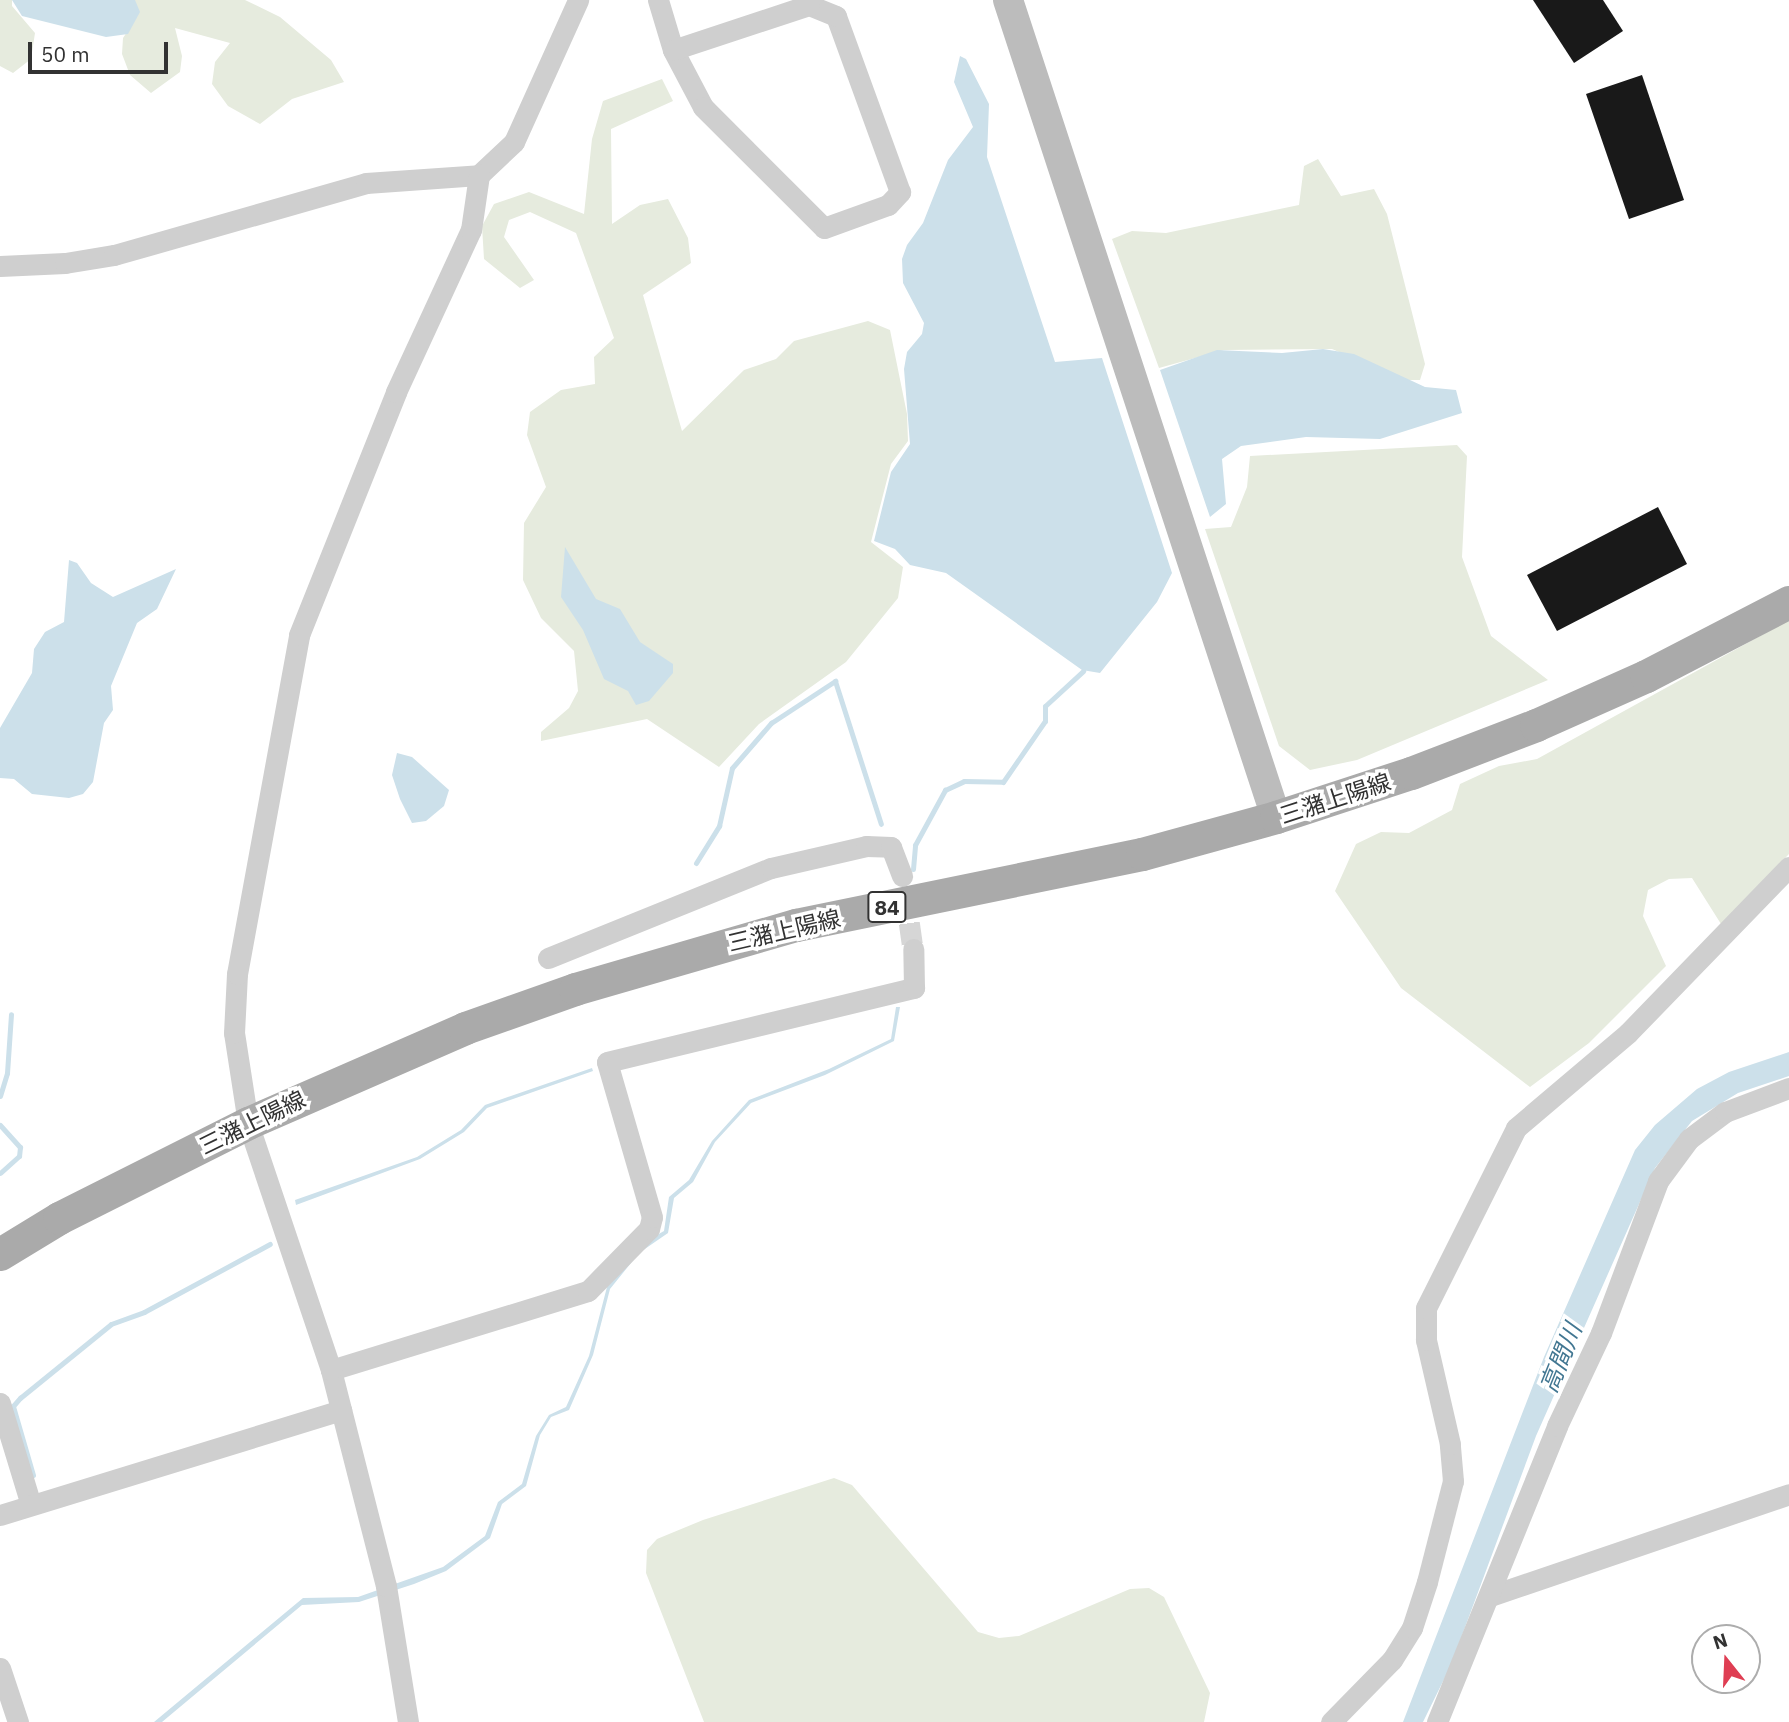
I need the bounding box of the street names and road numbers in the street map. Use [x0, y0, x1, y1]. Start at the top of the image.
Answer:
street label: 三潴上陽線 [1276, 767, 1394, 829]
road number: 84 [866, 890, 908, 925]
street label: 三潴上陽線 [725, 904, 843, 956]
street label: 三潴上陽線 [194, 1084, 310, 1160]

